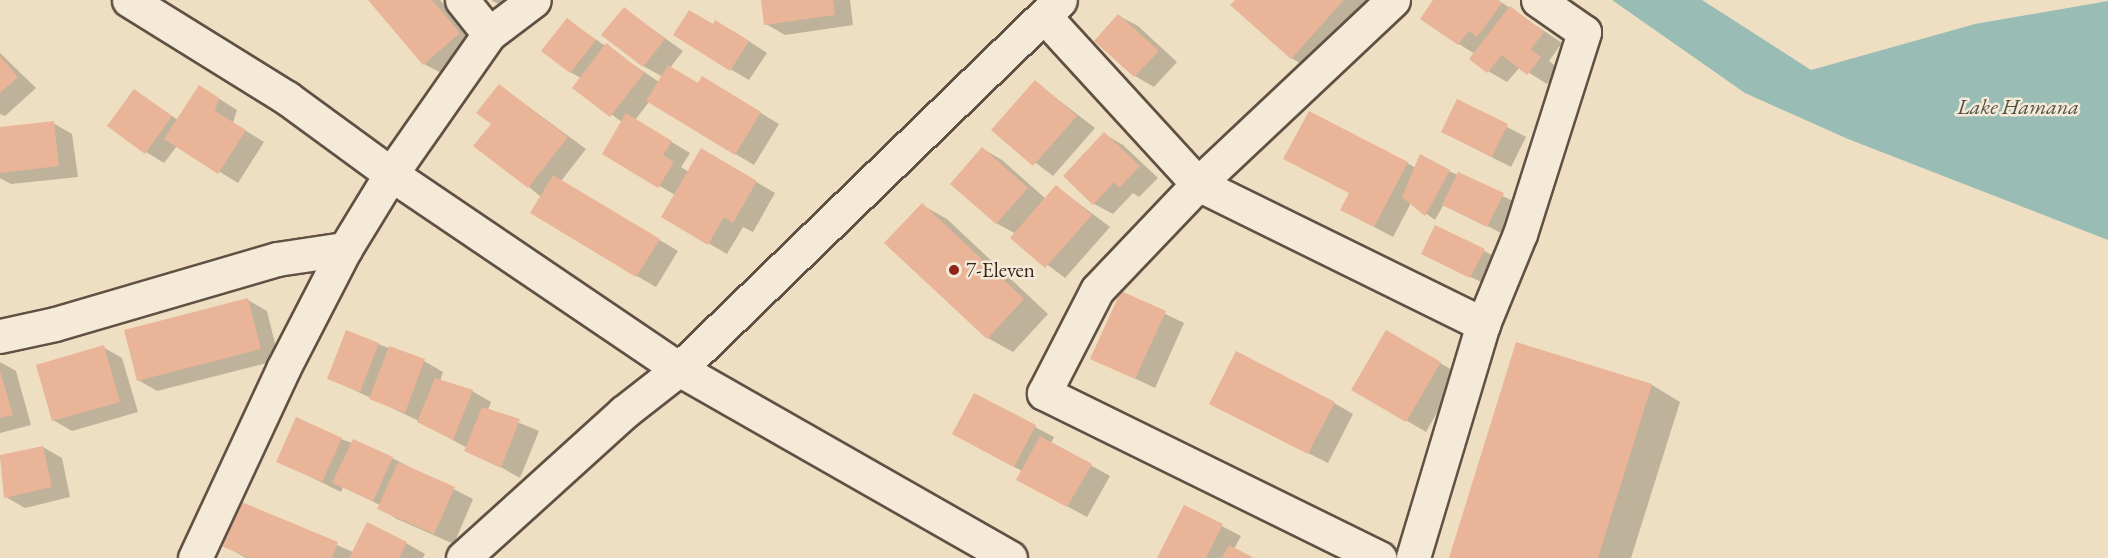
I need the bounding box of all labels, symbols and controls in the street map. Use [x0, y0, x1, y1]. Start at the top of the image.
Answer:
water label: Lake Hamana [1957, 94, 2079, 120]
place label: 7-Eleven [966, 257, 1035, 283]
marker: 7-Eleven [947, 263, 961, 277]

